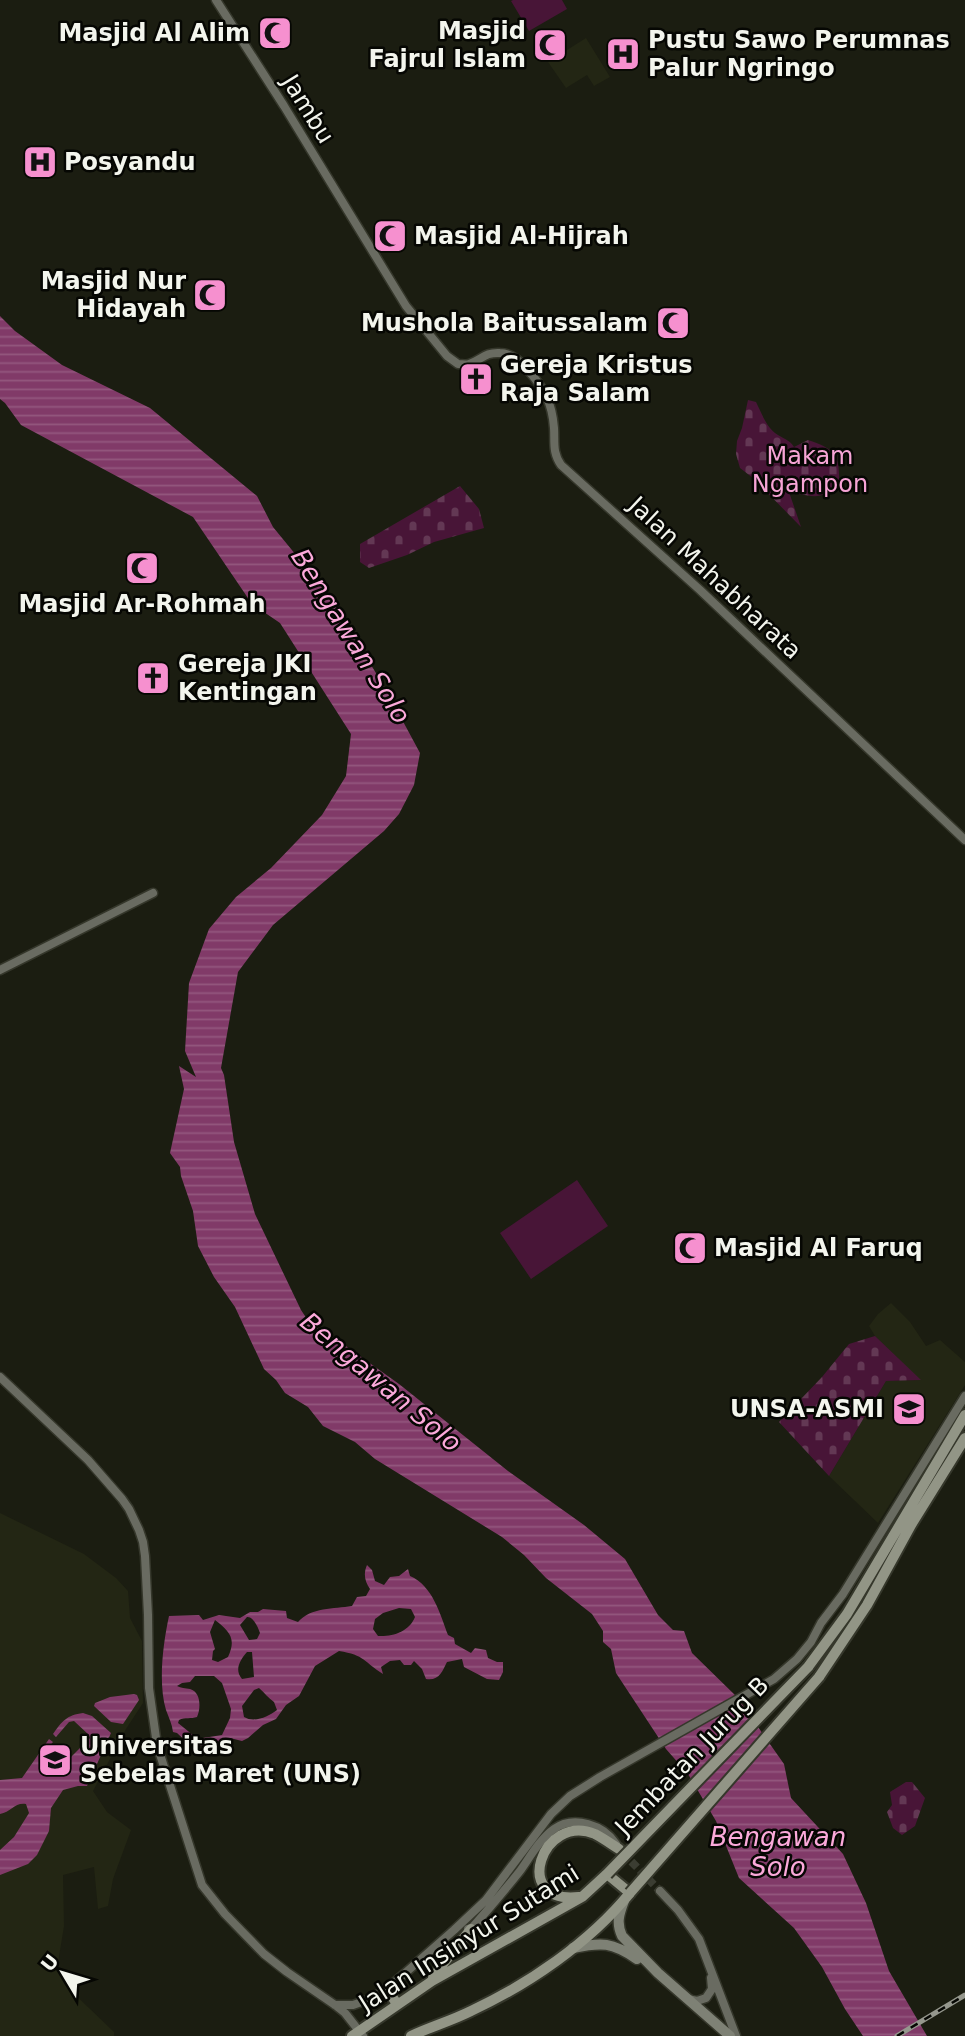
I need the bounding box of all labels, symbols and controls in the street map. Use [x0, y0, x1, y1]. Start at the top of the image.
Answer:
mosque icon: Masjid Al Alim [256, 14, 294, 52]
place label: Masjid Fajrul Islam [368, 17, 526, 73]
place label: Masjid Al Alim [58, 19, 250, 47]
mosque icon: Masjid Fajrul Islam [531, 26, 569, 64]
place label: Pustu Sawo Perumnas Palur Ngringo [648, 26, 950, 82]
hospital icon: Pustu Sawo Perumnas Palur Ngringo [604, 35, 642, 73]
street label: Jambu [275, 68, 340, 148]
hospital icon: Posyandu [21, 143, 59, 181]
place label: Posyandu [64, 148, 196, 176]
mosque icon: Masjid Al-Hijrah [371, 217, 409, 255]
place label: Masjid Al-Hijrah [414, 222, 629, 250]
place label: Masjid Nur Hidayah [41, 267, 186, 323]
mosque icon: Masjid Nur Hidayah [191, 276, 229, 314]
mosque icon: Mushola Baitussalam [654, 304, 692, 342]
place label: Mushola Baitussalam [361, 309, 648, 337]
place label: Gereja Kristus Raja Salam [500, 351, 693, 407]
church icon: Gereja Kristus Raja Salam [457, 360, 495, 398]
park label: Makam Ngampon [752, 442, 868, 498]
street label: Jalan Mahabharata [622, 490, 807, 665]
water label: Bengawan Solo [285, 543, 417, 729]
mosque icon: Masjid Ar-Rohmah [123, 549, 161, 587]
place label: Masjid Ar-Rohmah [18, 590, 266, 618]
place label: Gereja JKI Kentingan [178, 650, 317, 706]
church icon: Gereja JKI Kentingan [134, 659, 172, 697]
mosque icon: Masjid Al Faruq [671, 1229, 709, 1267]
place label: Masjid Al Faruq [714, 1234, 923, 1262]
water label: Bengawan Solo [295, 1306, 467, 1458]
school or university icon: UNSA-ASMI [890, 1390, 928, 1428]
place label: UNSA-ASMI [730, 1395, 884, 1423]
street label: Jembatan Jurug B [608, 1671, 775, 1842]
place label: Universitas Sebelas Maret (UNS) [80, 1732, 361, 1788]
school or university icon: Universitas Sebelas Maret (UNS) [36, 1741, 74, 1779]
water label: Bengawan Solo [710, 1822, 846, 1882]
street label: Jalan Insinyur Sutami [352, 1859, 584, 2018]
north arrow [28, 1938, 98, 2008]
text: U [36, 1950, 63, 1975]

